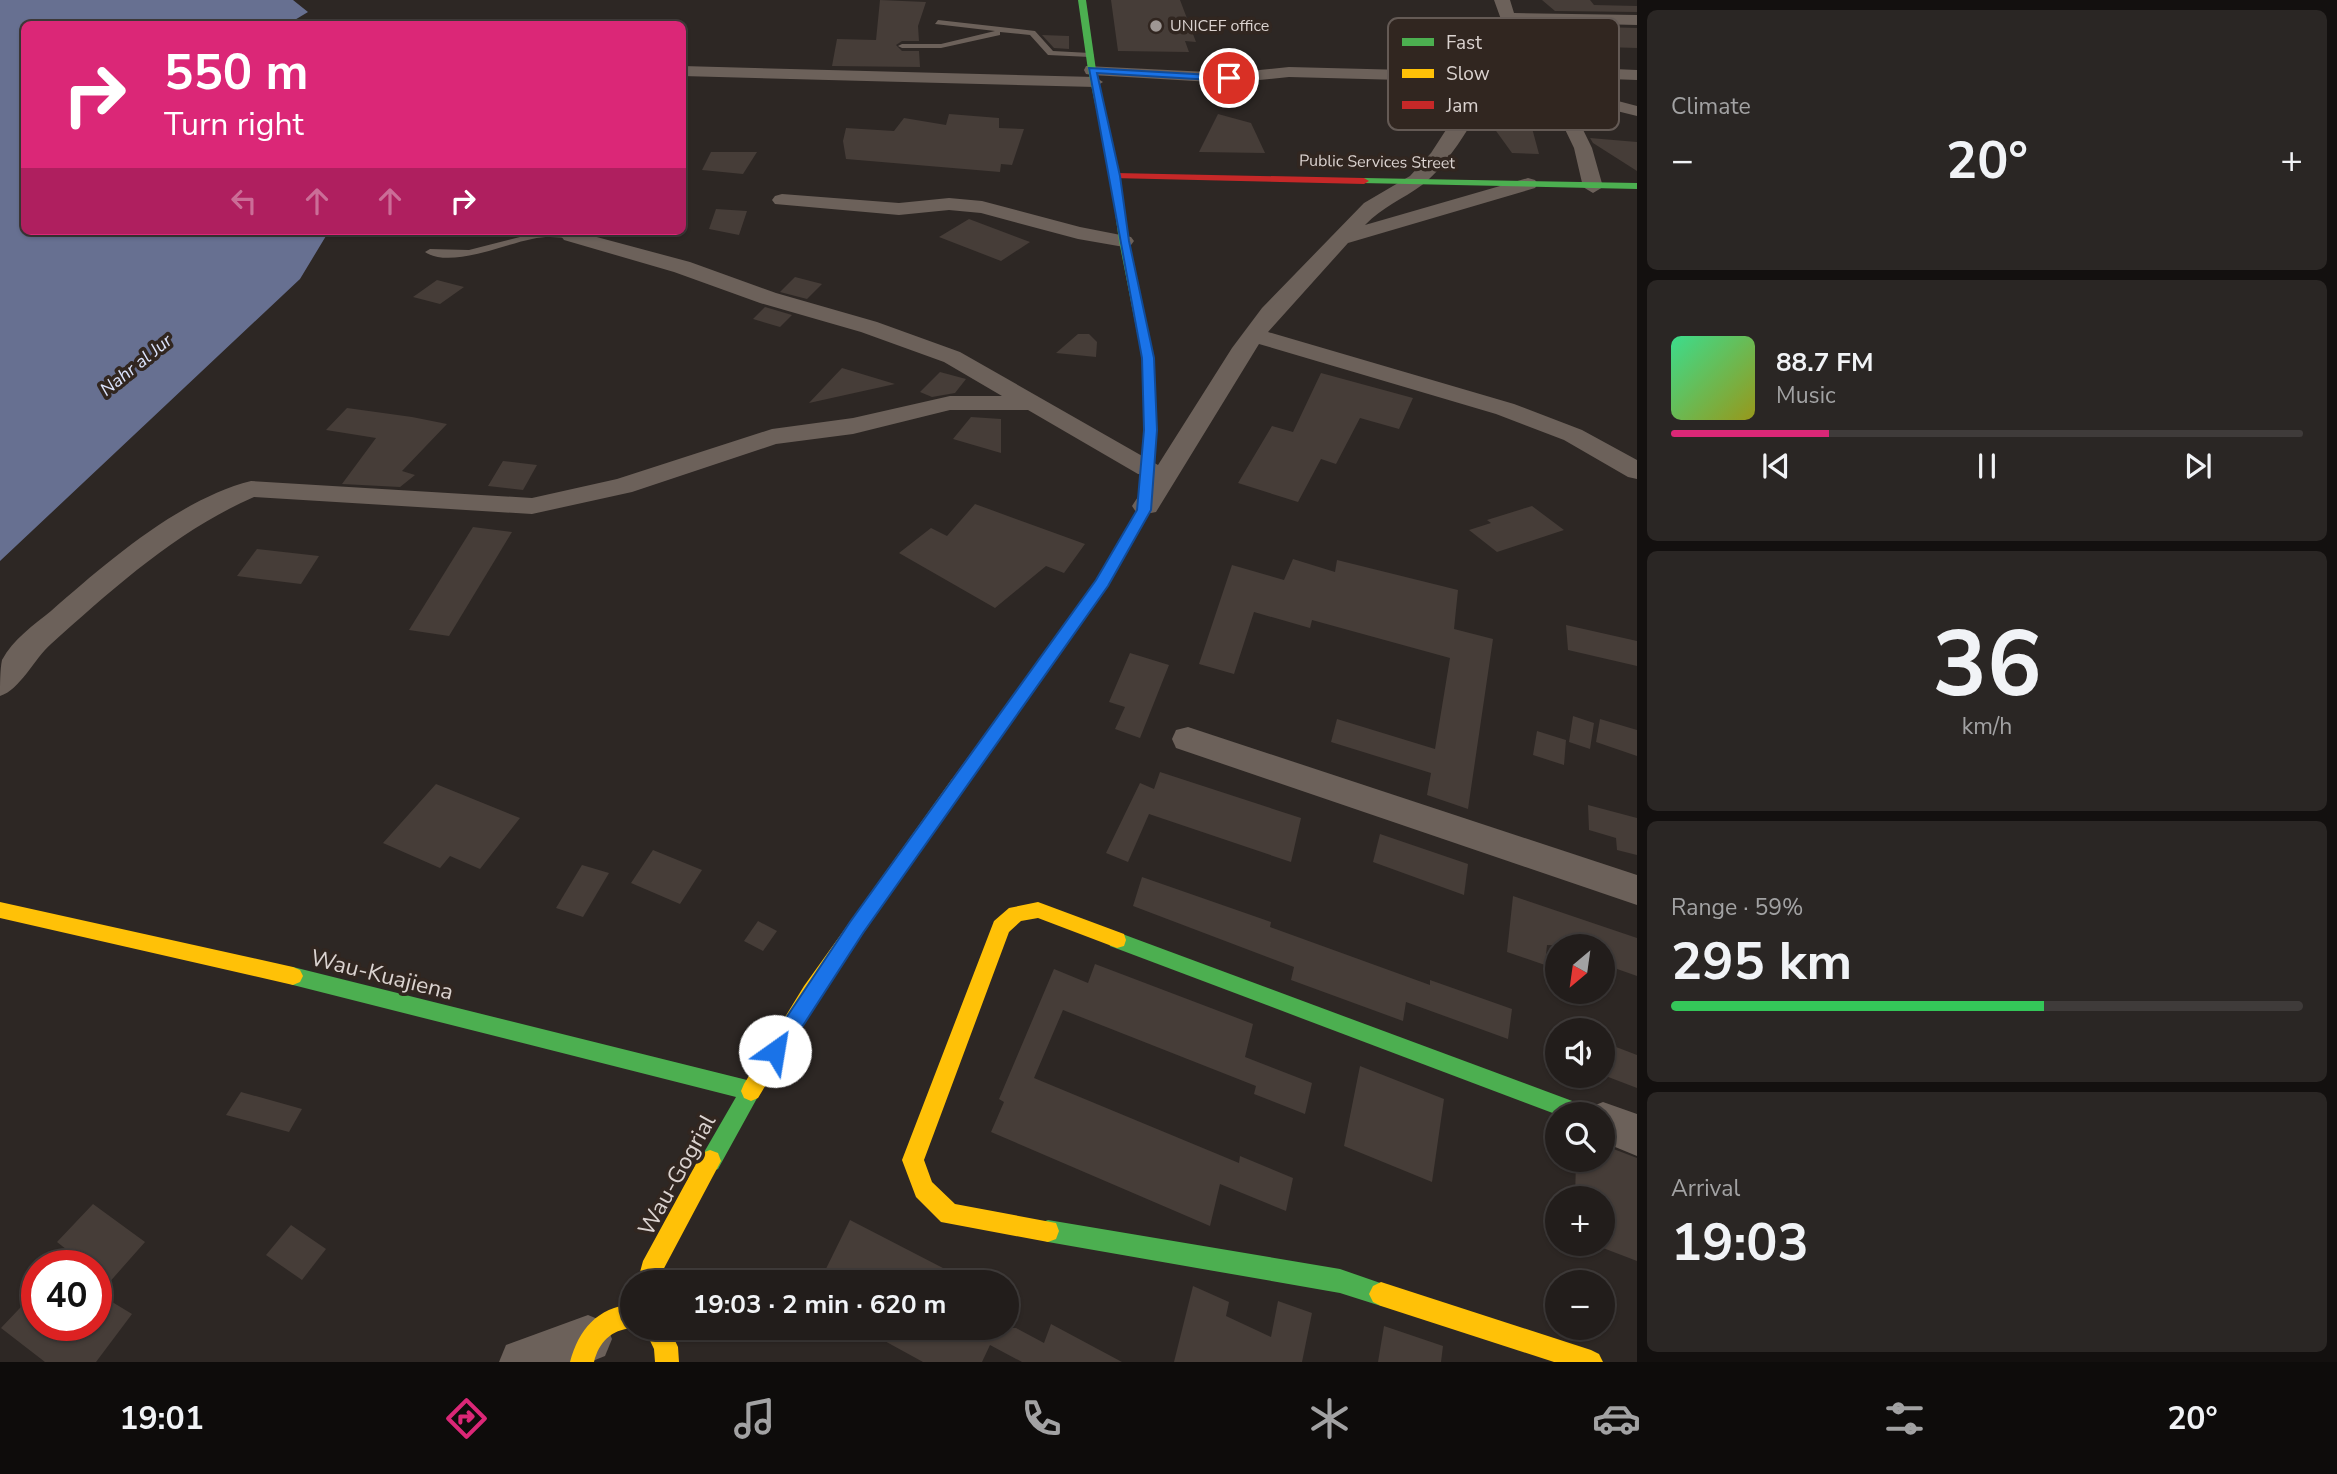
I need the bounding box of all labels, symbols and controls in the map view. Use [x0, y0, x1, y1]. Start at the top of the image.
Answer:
place label: UNICEF office [1170, 15, 1269, 37]
marker: UNICEF office [1148, 18, 1164, 34]
legend [1388, 18, 1619, 130]
text: Fast [1446, 30, 1482, 56]
text: 550 m [164, 39, 308, 106]
pin [1199, 48, 1259, 108]
icon: right [49, 49, 140, 140]
icon: arrive [1210, 59, 1248, 97]
text: Slow [1446, 61, 1490, 87]
text: Climate [1671, 91, 1751, 122]
text: Jam [1445, 93, 1479, 119]
text: Turn right [164, 103, 304, 146]
text: 20° [1946, 125, 2028, 196]
text: − [1671, 135, 1694, 186]
text: + [2280, 135, 2303, 186]
street label: Public Services Street [1299, 150, 1456, 174]
icon: left [225, 182, 263, 220]
icon: ahead [298, 182, 336, 220]
icon: ahead [371, 182, 409, 220]
icon: right [444, 182, 482, 220]
water label: Nahr al Jur [95, 328, 177, 401]
text: 88.7 FM [1776, 345, 1873, 380]
text: Music [1776, 380, 1836, 411]
icon: previous [1757, 447, 1795, 485]
icon: pause [1968, 447, 2006, 485]
icon: next [2179, 447, 2217, 485]
text: 36 [1932, 603, 2042, 727]
text: km/h [1962, 711, 2012, 742]
text: Range · 59% [1671, 892, 1803, 923]
text: 295 km [1671, 926, 1852, 997]
north arrow [1545, 934, 1615, 1004]
map controls [1545, 934, 1615, 1340]
street label: Wau-Kuajiena [307, 942, 457, 1008]
position arrow [738, 1014, 812, 1088]
button: sound [1545, 1018, 1615, 1088]
button: search [1545, 1102, 1615, 1172]
street label: Wau-Gogrial [631, 1109, 723, 1241]
text: Arrival [1671, 1173, 1740, 1204]
button: + [1545, 1186, 1615, 1256]
text: 19:03 [1671, 1207, 1809, 1278]
speed limit sign: 40 [21, 1250, 112, 1341]
button: − [1545, 1270, 1615, 1340]
text: 19:03 · 2 min · 620 m [693, 1287, 946, 1322]
icon: directions [442, 1394, 491, 1443]
icon: music [730, 1394, 779, 1443]
icon: phone [1017, 1394, 1066, 1443]
icon: climate [1305, 1394, 1354, 1443]
icon: car [1592, 1394, 1641, 1443]
icon: filters [1880, 1394, 1929, 1443]
text: 19:01 [119, 1397, 204, 1440]
text: 20° [2167, 1397, 2218, 1440]

